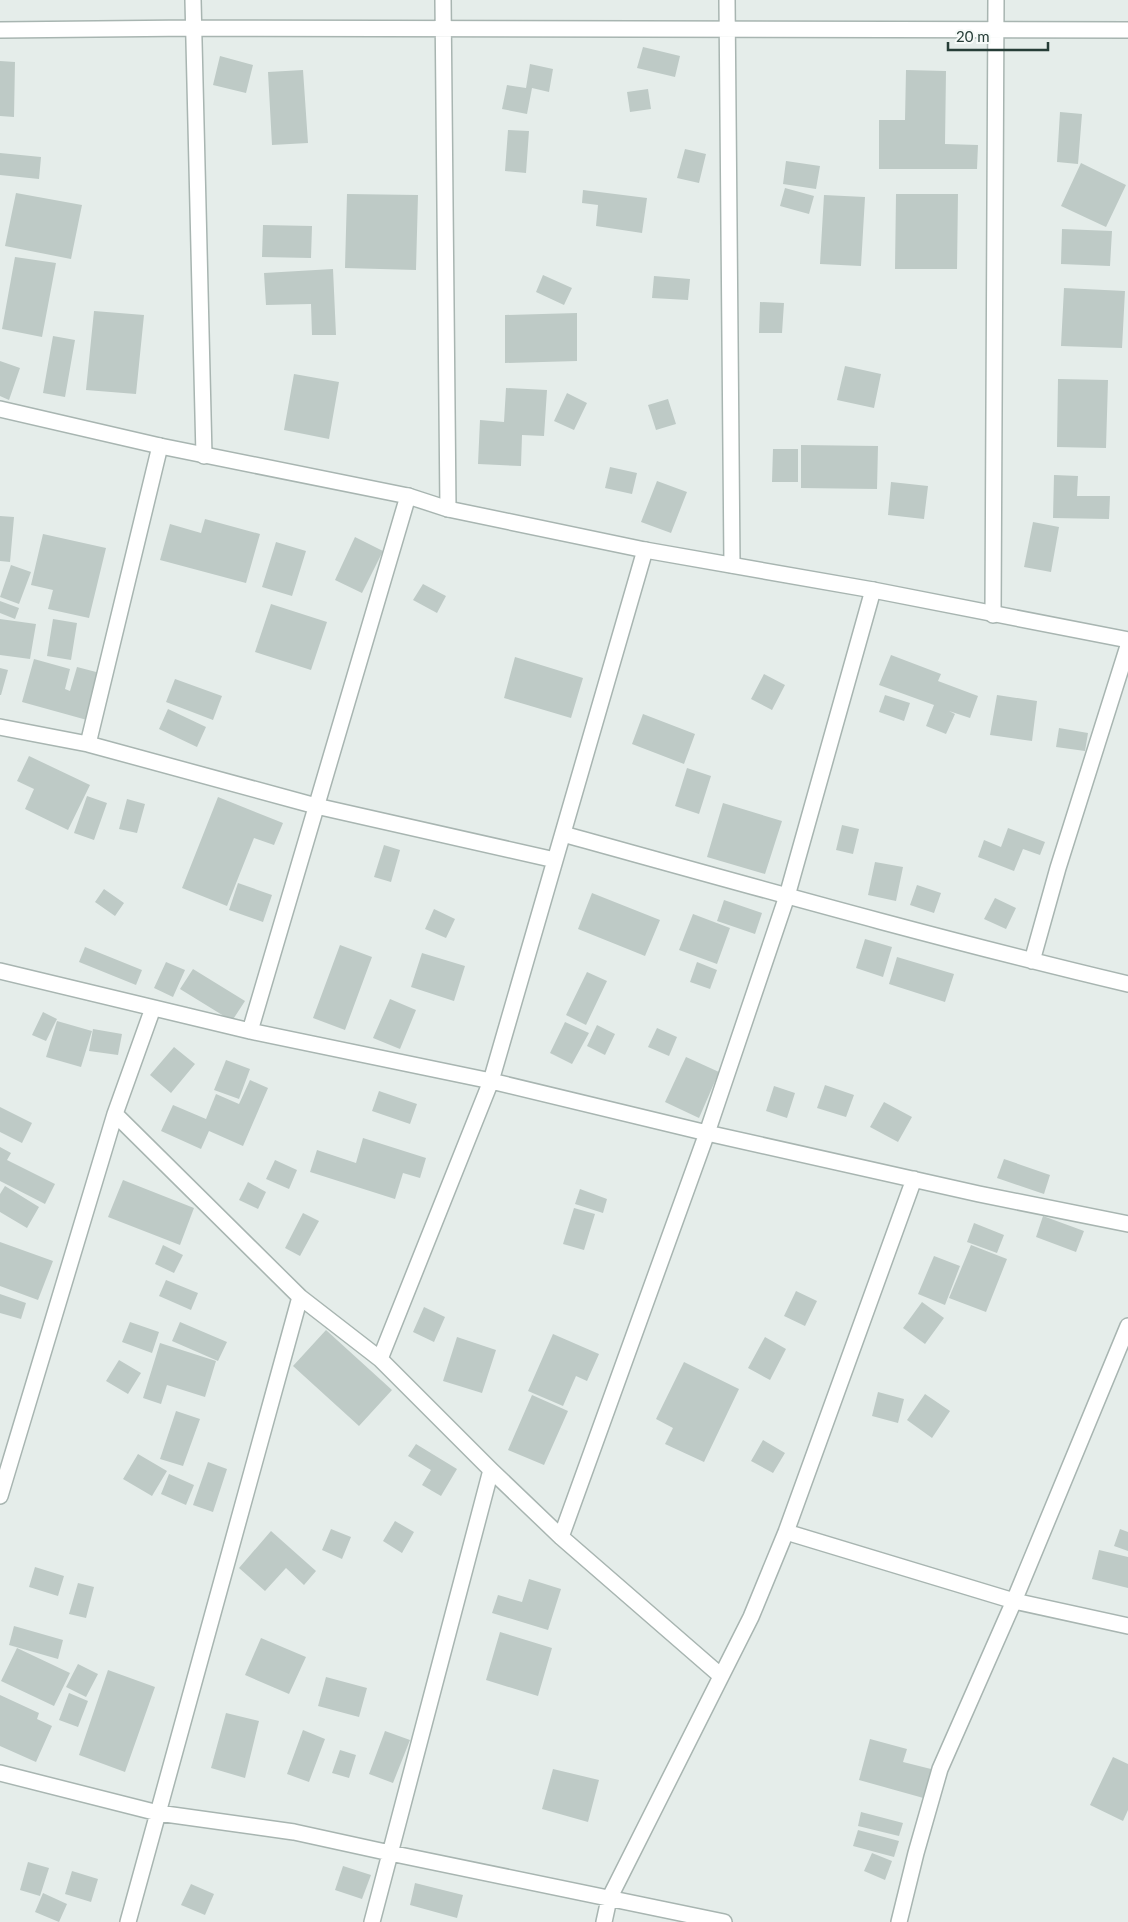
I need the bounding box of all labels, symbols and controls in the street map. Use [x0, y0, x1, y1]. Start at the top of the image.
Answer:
scale bar [948, 20, 1048, 52]
text: 20 m [956, 27, 990, 45]

